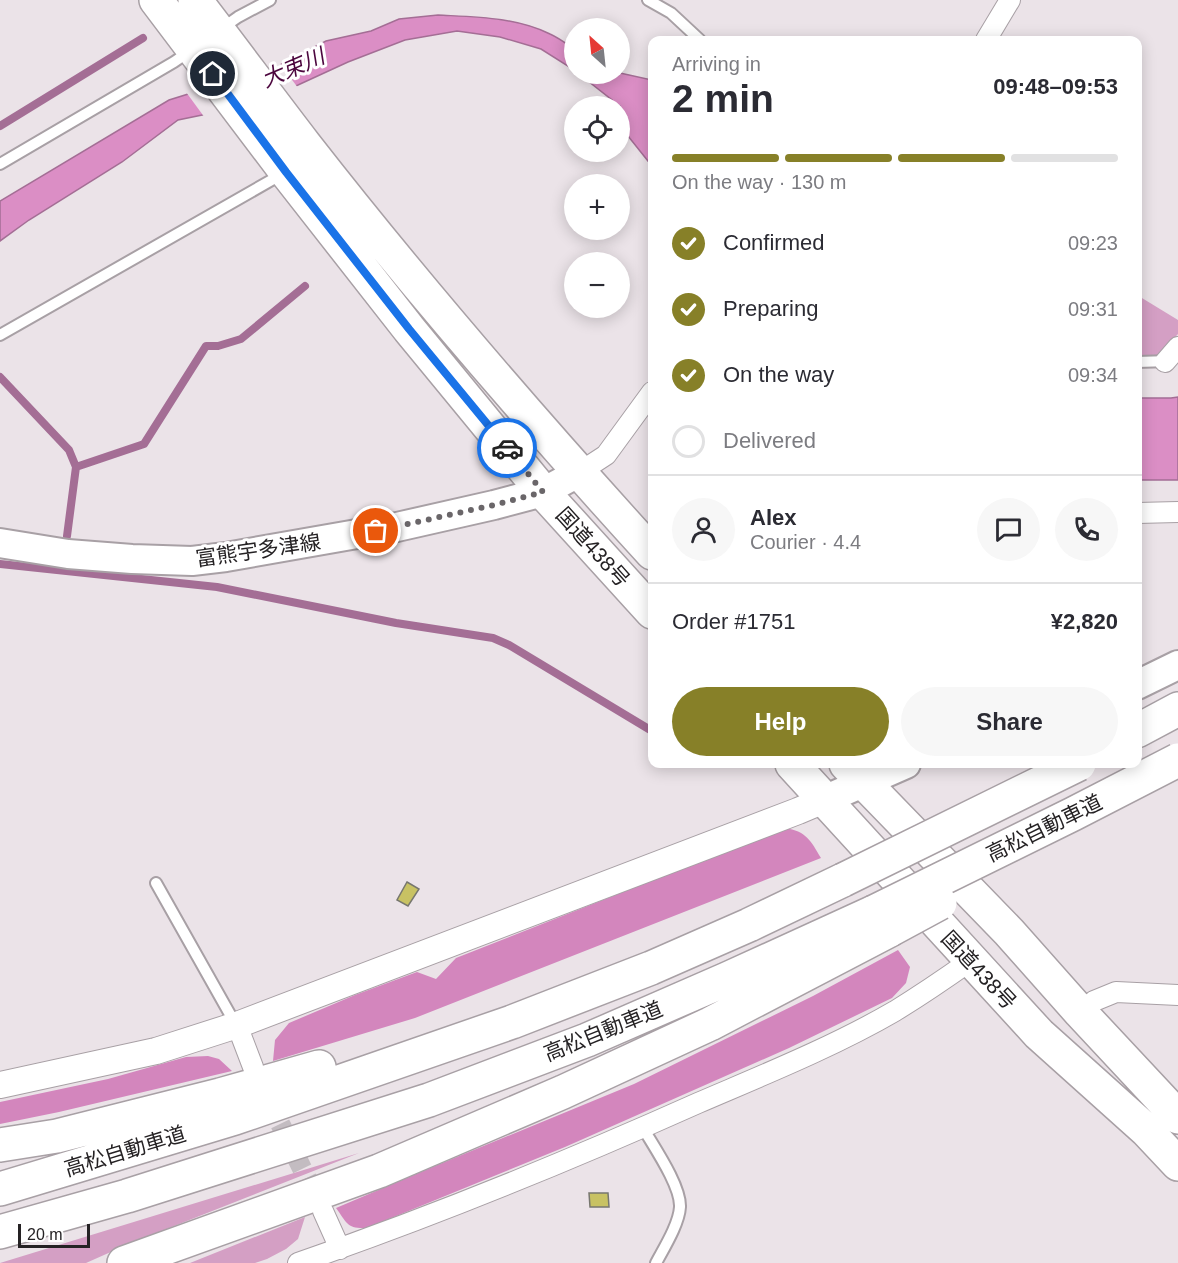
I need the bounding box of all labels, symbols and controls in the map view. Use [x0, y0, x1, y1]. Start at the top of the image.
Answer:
north arrow [564, 18, 630, 84]
map controls [564, 18, 630, 318]
water label: 大束川 [258, 43, 330, 92]
pin [187, 48, 238, 99]
text: Arriving in [672, 53, 761, 75]
icon: home [196, 57, 229, 90]
text: 09:48–09:53 [993, 74, 1118, 99]
text: 2 min [672, 77, 774, 120]
button: locate [564, 96, 630, 162]
text: On the way · 130 m [672, 171, 847, 193]
button: + [564, 174, 630, 240]
icon: check [672, 227, 705, 260]
text: Confirmed [723, 230, 824, 255]
text: 09:23 [1068, 232, 1118, 254]
button: − [564, 252, 630, 318]
icon: check [672, 293, 705, 326]
text: Preparing [723, 296, 818, 321]
text: 09:31 [1068, 298, 1118, 320]
icon: check [672, 359, 705, 392]
text: On the way [723, 362, 834, 387]
text: 09:34 [1068, 364, 1118, 386]
courier [477, 418, 537, 478]
text: Delivered [723, 428, 816, 453]
icon: car [491, 432, 524, 465]
button: person [672, 498, 735, 561]
button: chat [977, 498, 1040, 561]
button: phone [1055, 498, 1118, 561]
street label: 国道438号 [552, 503, 634, 591]
pin [350, 505, 401, 556]
text: Alex [750, 505, 796, 530]
icon: bag [359, 514, 392, 547]
street label: 富熊宇多津線 [194, 530, 322, 570]
text: Courier · 4.4 [750, 531, 861, 553]
text: Order #1751 [672, 609, 796, 634]
text: ¥2,820 [1051, 609, 1118, 634]
button: Help [672, 687, 889, 756]
button: Share [901, 687, 1118, 756]
street label: 高松自動車道 [982, 790, 1106, 866]
street label: 国道438号 [937, 926, 1021, 1014]
street label: 高松自動車道 [540, 997, 666, 1065]
street label: 高松自動車道 [61, 1122, 189, 1180]
scale bar [18, 1221, 90, 1248]
text: 20 m [27, 1226, 63, 1243]

